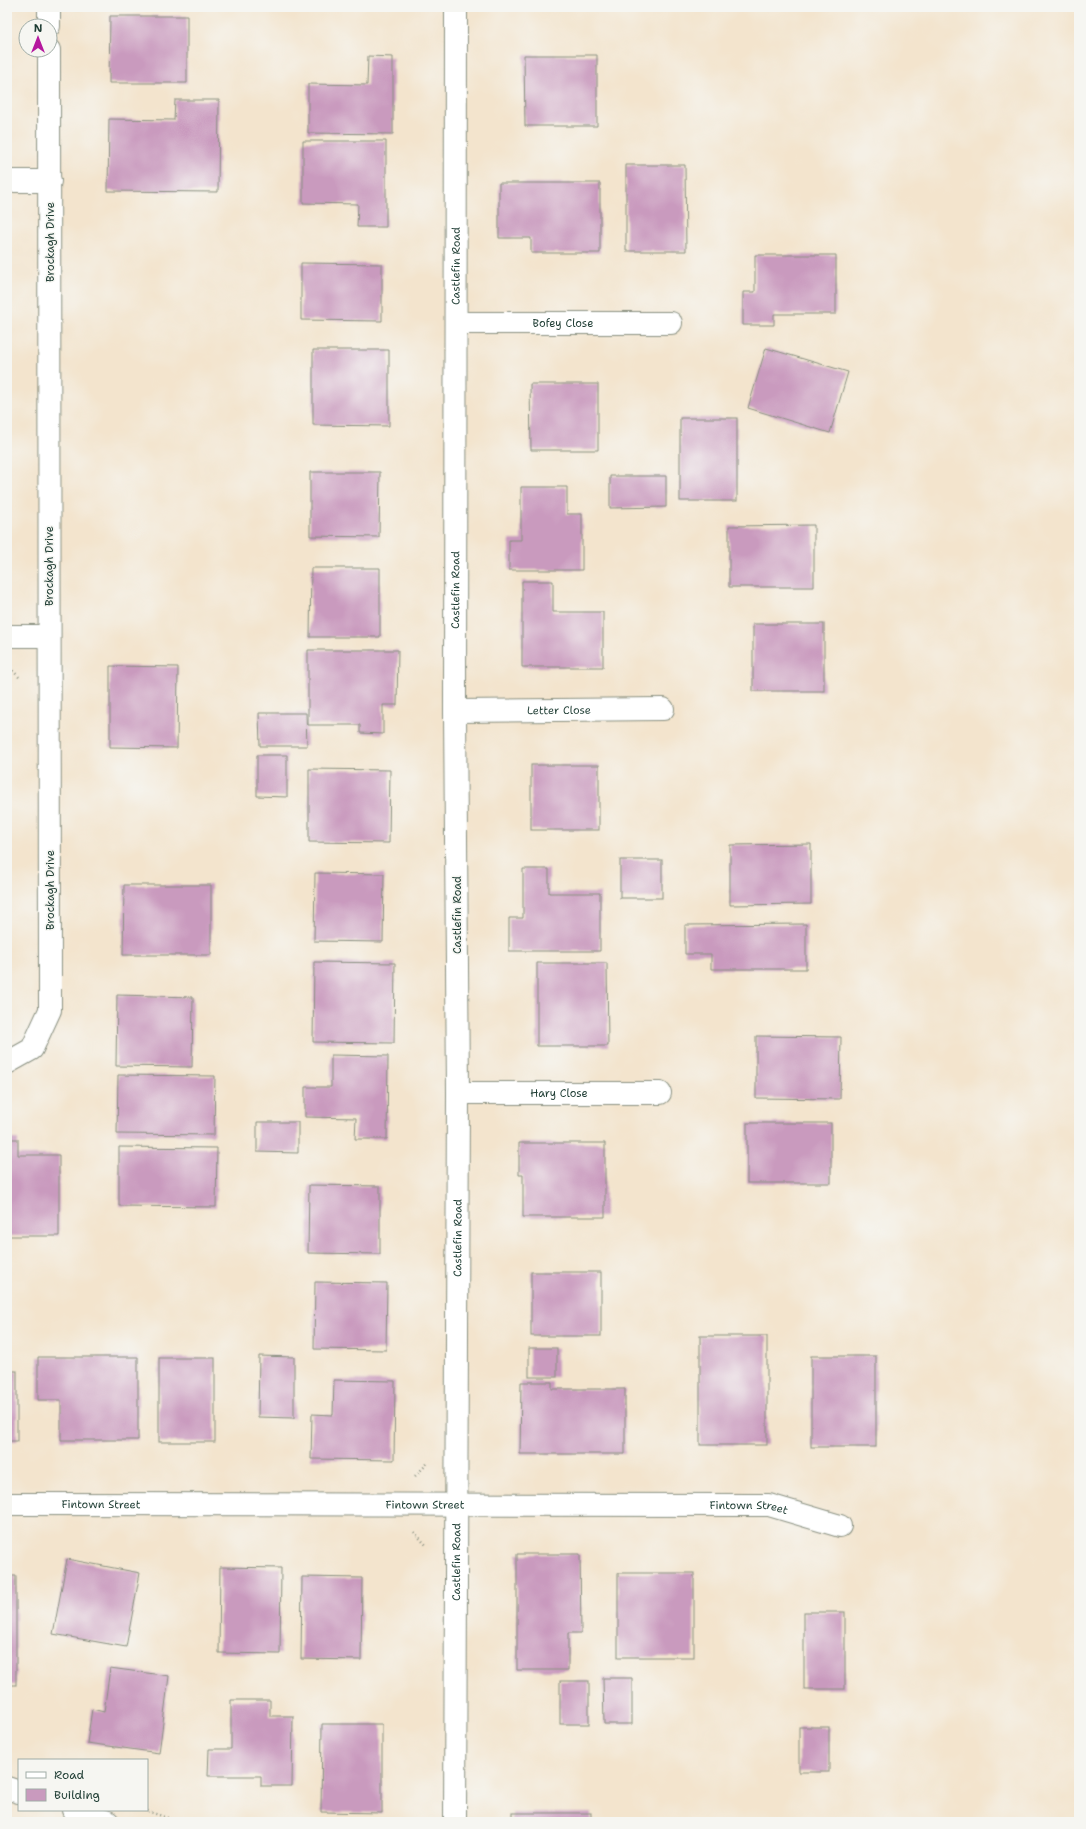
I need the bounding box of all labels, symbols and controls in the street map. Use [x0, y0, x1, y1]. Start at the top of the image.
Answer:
north arrow [18, 18, 58, 58]
text: N [34, 21, 43, 36]
street label: Brockagh Drive [43, 202, 58, 282]
street label: Castlefin Road [449, 227, 464, 305]
street label: Bofey Close [533, 316, 593, 331]
street label: Brockagh Drive [42, 526, 57, 606]
street label: Castlefin Road [448, 551, 463, 629]
street label: Letter Close [527, 703, 591, 718]
street label: Brockagh Drive [43, 850, 58, 930]
street label: Castlefin Road [450, 876, 465, 954]
street label: Hary Close [530, 1086, 588, 1101]
street label: Castlefin Road [450, 1199, 466, 1277]
street label: Fintown Street [61, 1497, 141, 1512]
street label: Fintown Street [385, 1497, 465, 1513]
street label: Fintown Street [709, 1498, 790, 1518]
street label: Castlefin Road [449, 1523, 464, 1601]
legend [18, 1759, 148, 1811]
text: Road [54, 1767, 85, 1783]
text: Building [54, 1787, 100, 1803]

